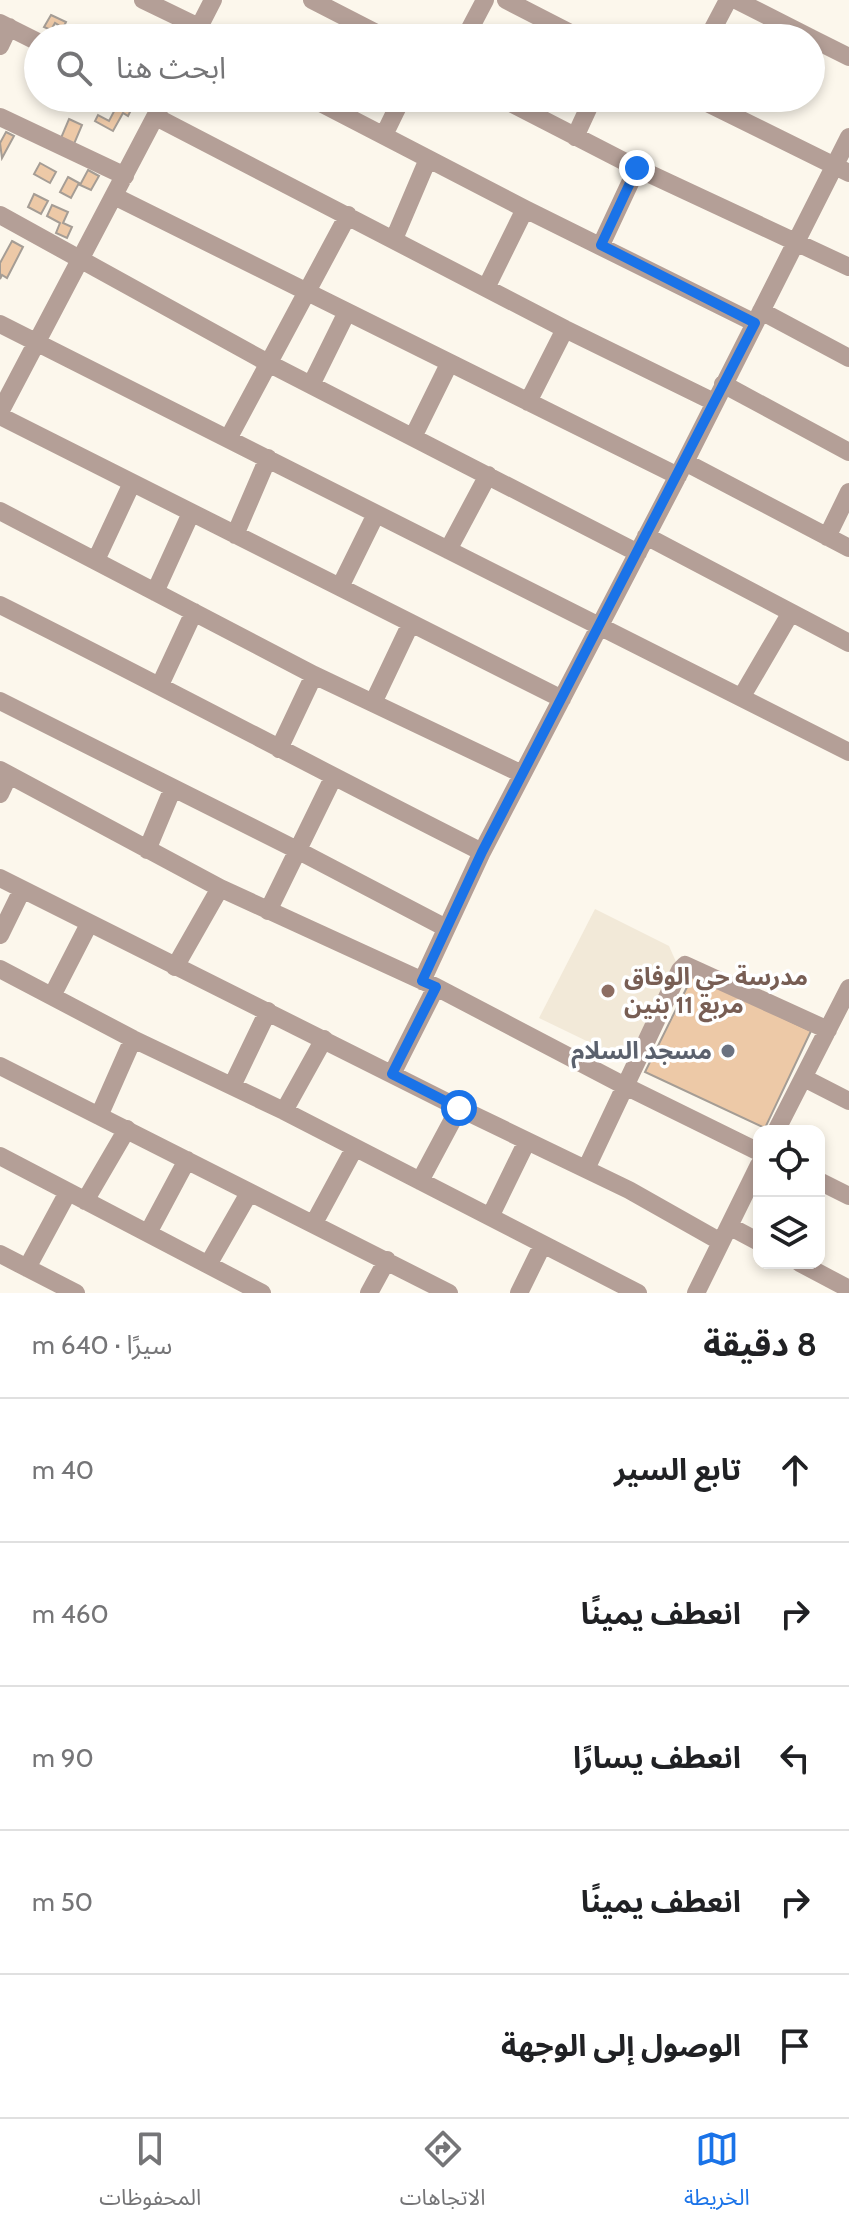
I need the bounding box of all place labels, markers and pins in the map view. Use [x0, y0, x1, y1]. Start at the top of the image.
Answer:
place label: مدرسة حي الوفاق مربع 11 بنين [624, 962, 808, 1023]
marker: مدرسة حي الوفاق مربع 11 بنين [599, 982, 617, 1000]
place label: مسجد السلام [571, 1036, 712, 1069]
marker: مسجد السلام [719, 1042, 737, 1060]

